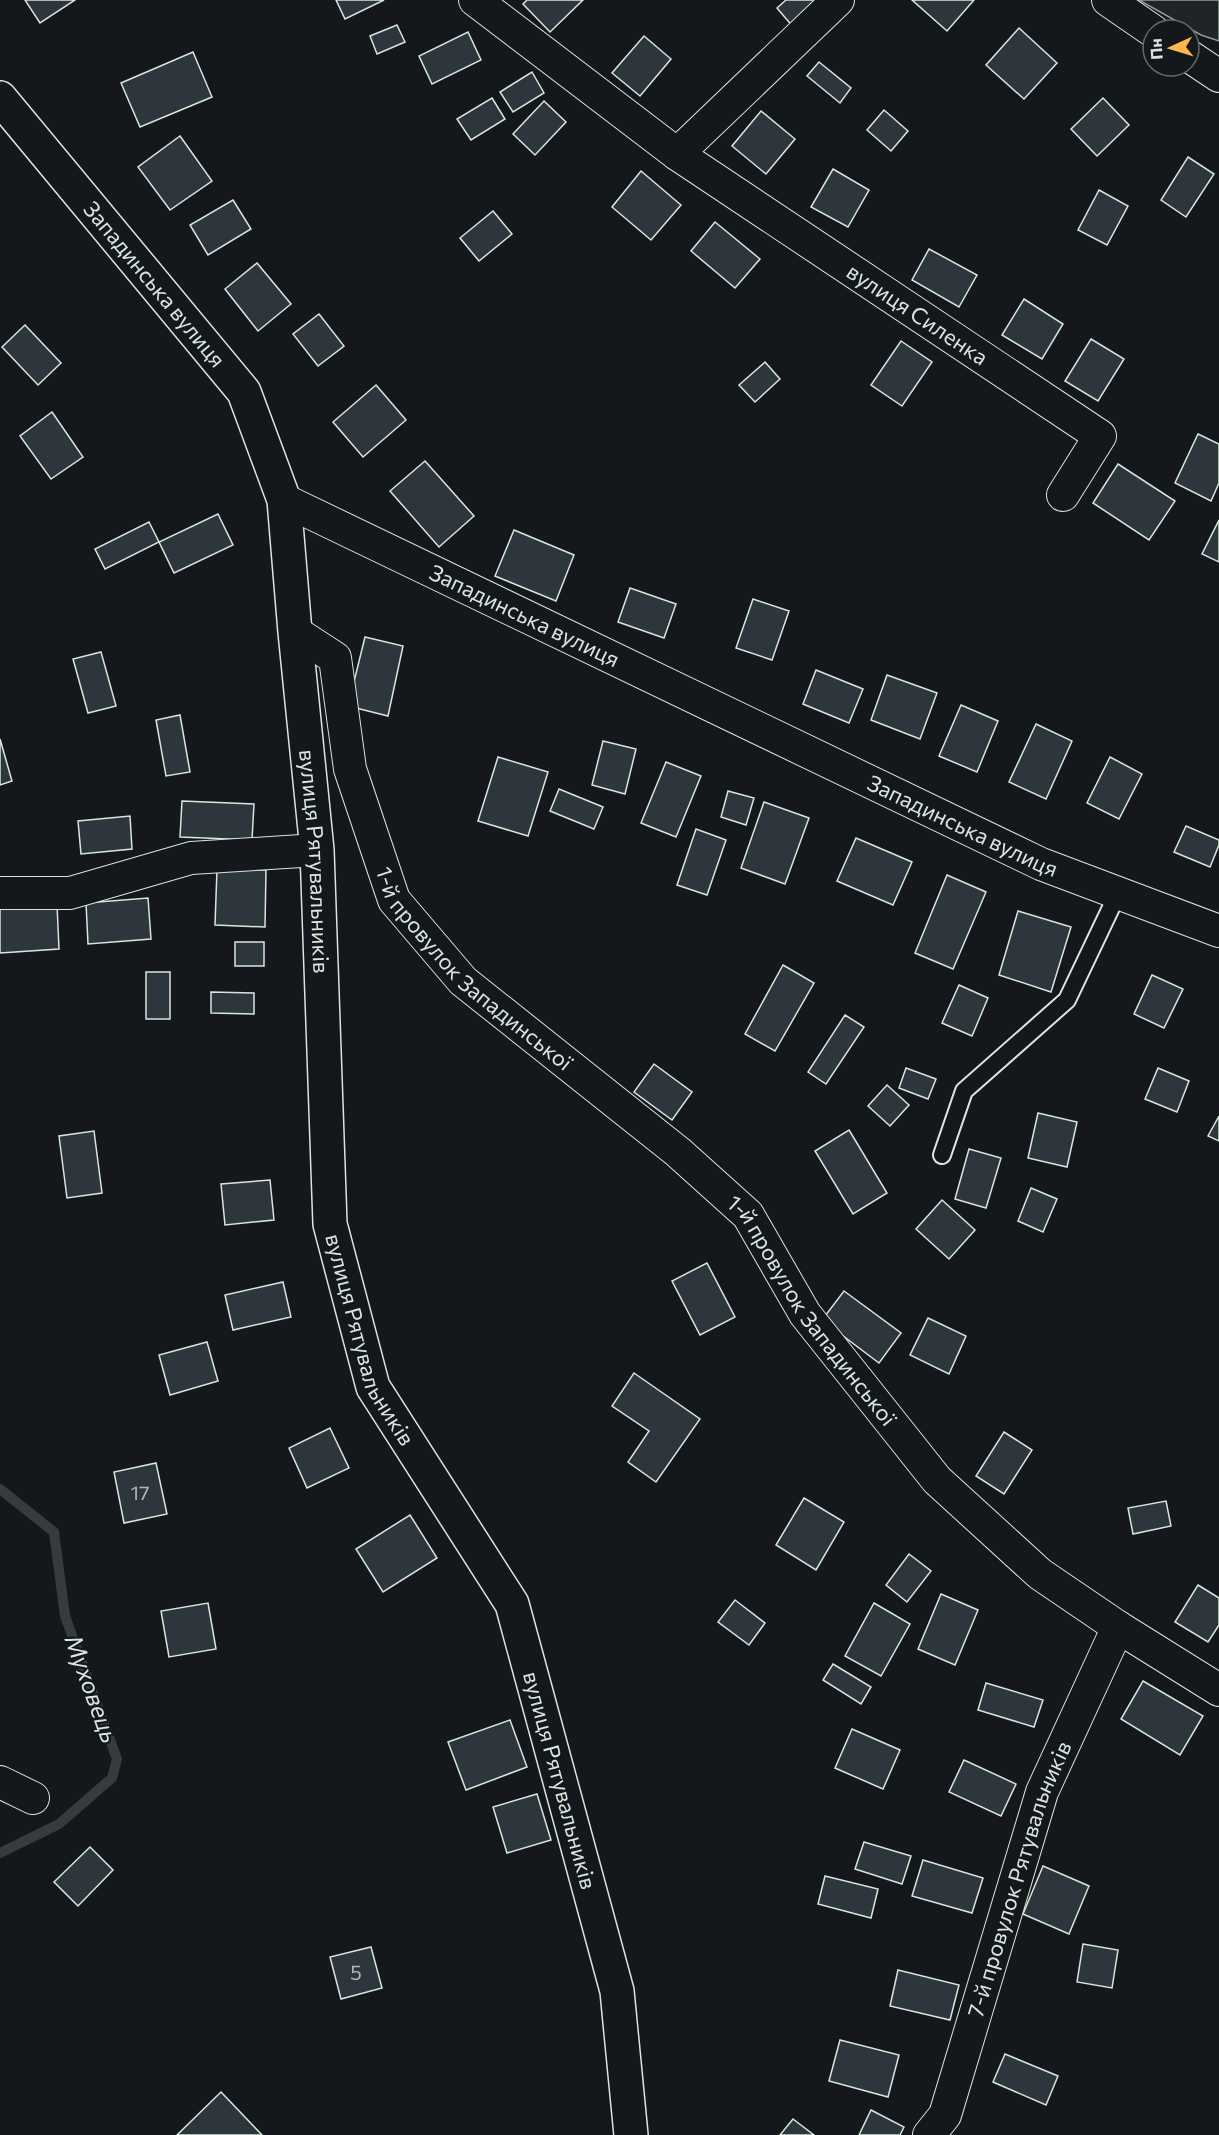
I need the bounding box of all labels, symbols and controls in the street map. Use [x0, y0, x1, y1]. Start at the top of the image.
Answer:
north arrow [1141, 18, 1201, 78]
text: Пн [1145, 38, 1166, 60]
street label: Западинська вулиця [78, 195, 232, 372]
street label: вулиця Силенка [842, 257, 993, 371]
street label: Западинська вулиця [425, 558, 624, 672]
street label: вулиця Рятувальників [294, 748, 335, 974]
street label: Западинська вулиця [863, 769, 1062, 882]
street label: 1-й провулок Западинської [371, 863, 578, 1076]
street label: 1-й провулок Западинської [722, 1189, 903, 1431]
street label: вулиця Рятувальників [320, 1231, 421, 1450]
house number: 17 [130, 1480, 150, 1504]
water label: Муховець [59, 1630, 125, 1746]
street label: вулиця Рятувальників [518, 1668, 603, 1892]
street label: 7-й провулок Рятувальників [961, 1737, 1077, 2020]
house number: 5 [350, 1960, 362, 1984]

